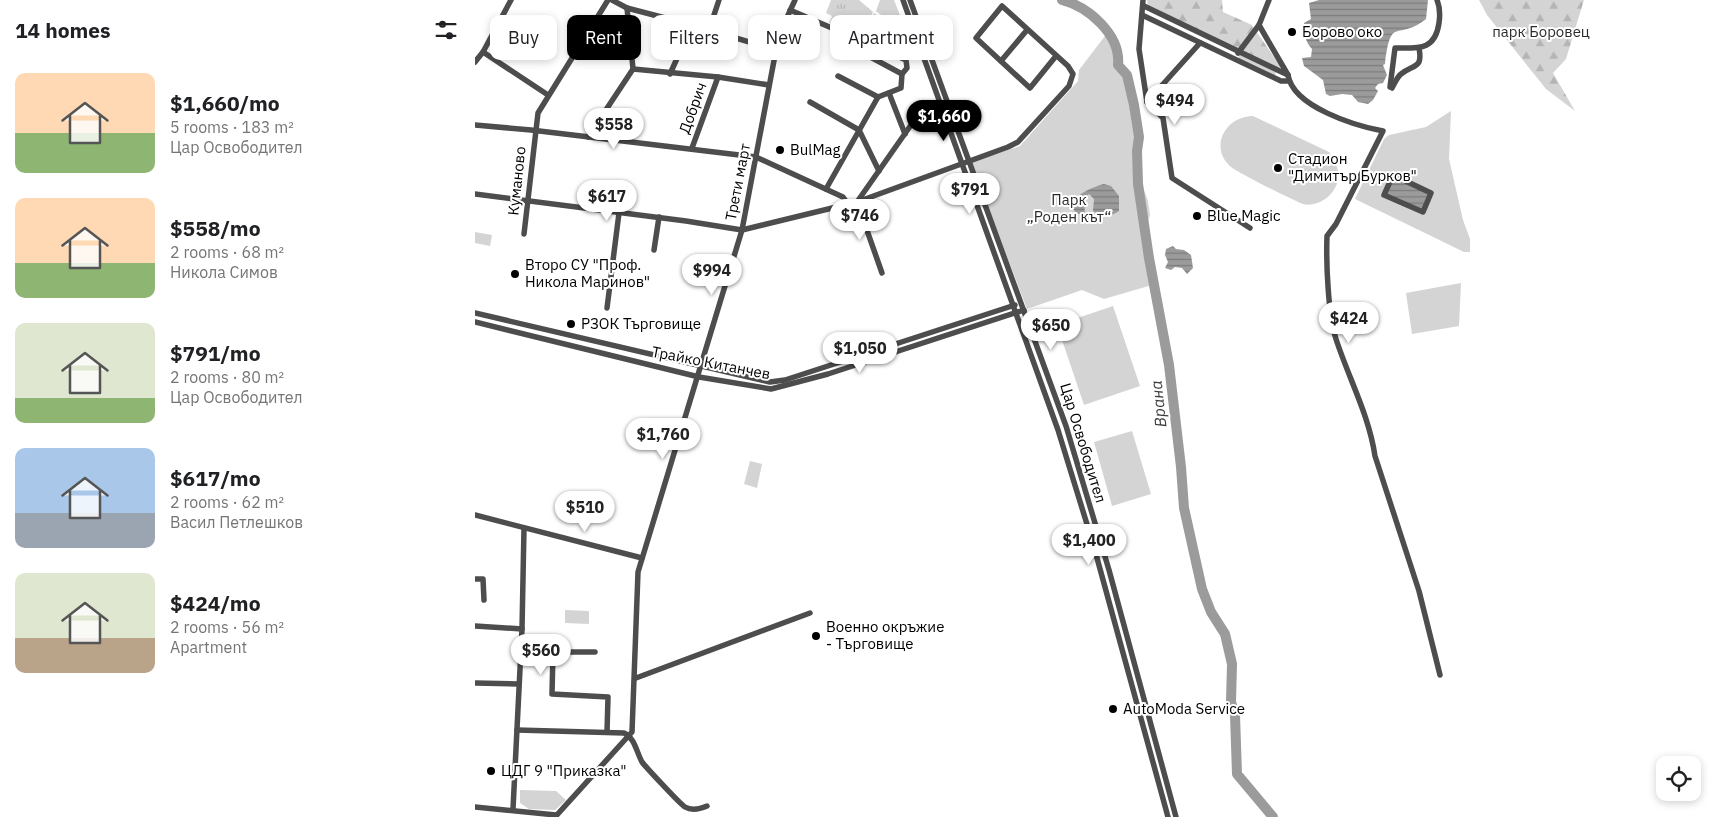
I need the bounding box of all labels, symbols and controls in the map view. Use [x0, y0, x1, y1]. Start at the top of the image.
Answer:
chip: Buy [490, 15, 557, 60]
chip: Rent [567, 15, 641, 60]
chip: Filters [651, 15, 738, 60]
chip: New [748, 15, 820, 60]
chip: Apartment [830, 15, 953, 60]
text: 14 homes [15, 16, 111, 44]
icon: filters [432, 16, 460, 44]
place label: Борово око [1302, 22, 1382, 41]
park label: парк Боровец [1492, 22, 1590, 41]
marker: Борово око [1286, 26, 1298, 38]
street label: Добрич [674, 80, 711, 136]
pin: $494 [1145, 84, 1205, 126]
text: $1,660/mo [170, 89, 280, 117]
text: $494 [1156, 90, 1194, 110]
icon: home [55, 93, 115, 153]
pin: $1,660 [903, 100, 985, 142]
text: $1,660 [918, 106, 970, 126]
pin: $558 [584, 108, 644, 150]
text: $558 [595, 114, 633, 134]
text: 5 rooms · 183 m² [170, 117, 294, 137]
text: Цар Освободител [170, 137, 303, 157]
place label: BulMag [790, 140, 841, 159]
street label: Трети март [721, 142, 754, 222]
marker: BulMag [774, 144, 786, 156]
street label: Куманово [503, 145, 530, 216]
place label: Стадион "Димитър Бурков" [1288, 149, 1417, 185]
marker: Стадион "Димитър Бурков" [1272, 162, 1284, 174]
pin: $791 [940, 172, 1000, 215]
text: $791 [951, 179, 989, 199]
pin: $617 [577, 180, 637, 222]
text: $617 [588, 186, 626, 206]
park label: Парк „Роден кът“ [1027, 190, 1111, 226]
pin: $746 [830, 198, 890, 241]
text: $746 [841, 205, 879, 225]
place label: Blue Magic [1207, 206, 1281, 225]
marker: Blue Magic [1191, 210, 1203, 222]
text: $558/mo [170, 214, 261, 242]
icon: home [55, 218, 115, 278]
text: 2 rooms · 68 m² [170, 242, 284, 262]
pin: $994 [682, 254, 742, 296]
place label: Второ СУ "Проф. Никола Маринов" [525, 255, 650, 291]
text: $994 [693, 260, 731, 280]
text: Никола Симов [170, 262, 278, 282]
marker: Второ СУ "Проф. Никола Маринов" [509, 268, 521, 280]
pin: $424 [1319, 302, 1379, 344]
pin: $650 [1021, 308, 1081, 351]
text: $424 [1330, 308, 1368, 328]
place label: РЗОК Търговище [581, 314, 701, 333]
text: $650 [1032, 315, 1070, 335]
marker: РЗОК Търговище [565, 318, 577, 330]
pin: $1,050 [819, 332, 901, 374]
text: $1,050 [834, 338, 886, 358]
text: $791/mo [170, 339, 261, 367]
street label: Трайко Китанчев [650, 342, 772, 383]
icon: home [55, 343, 115, 403]
text: 2 rooms · 80 m² [170, 367, 284, 387]
water label: Врана [1146, 380, 1170, 428]
street label: Цар Освободител [1056, 381, 1111, 505]
text: Цар Освободител [170, 387, 303, 407]
pin: $1,760 [622, 418, 704, 460]
text: $1,760 [637, 424, 689, 444]
text: $617/mo [170, 464, 261, 492]
icon: home [55, 468, 115, 528]
pin: $510 [555, 490, 615, 533]
text: 2 rooms · 62 m² [170, 492, 284, 512]
text: $510 [566, 497, 604, 517]
text: Васил Петлешков [170, 512, 303, 532]
pin: $1,400 [1048, 524, 1130, 566]
text: $1,400 [1063, 530, 1115, 550]
text: $424/mo [170, 589, 261, 617]
icon: home [55, 593, 115, 653]
text: 2 rooms · 56 m² [170, 617, 284, 637]
place label: Военно окръжие - Търговище [826, 617, 944, 653]
marker: Военно окръжие - Търговище [810, 630, 822, 642]
pin: $560 [511, 634, 571, 676]
text: Apartment [170, 637, 247, 657]
text: $560 [522, 640, 560, 660]
place label: AutoModa Service [1123, 699, 1245, 718]
marker: AutoModa Service [1107, 703, 1119, 715]
map controls [1656, 756, 1701, 801]
button: locate [1656, 756, 1701, 801]
place label: ЦДГ 9 "Приказка" [501, 761, 627, 780]
marker: ЦДГ 9 "Приказка" [485, 765, 497, 777]

